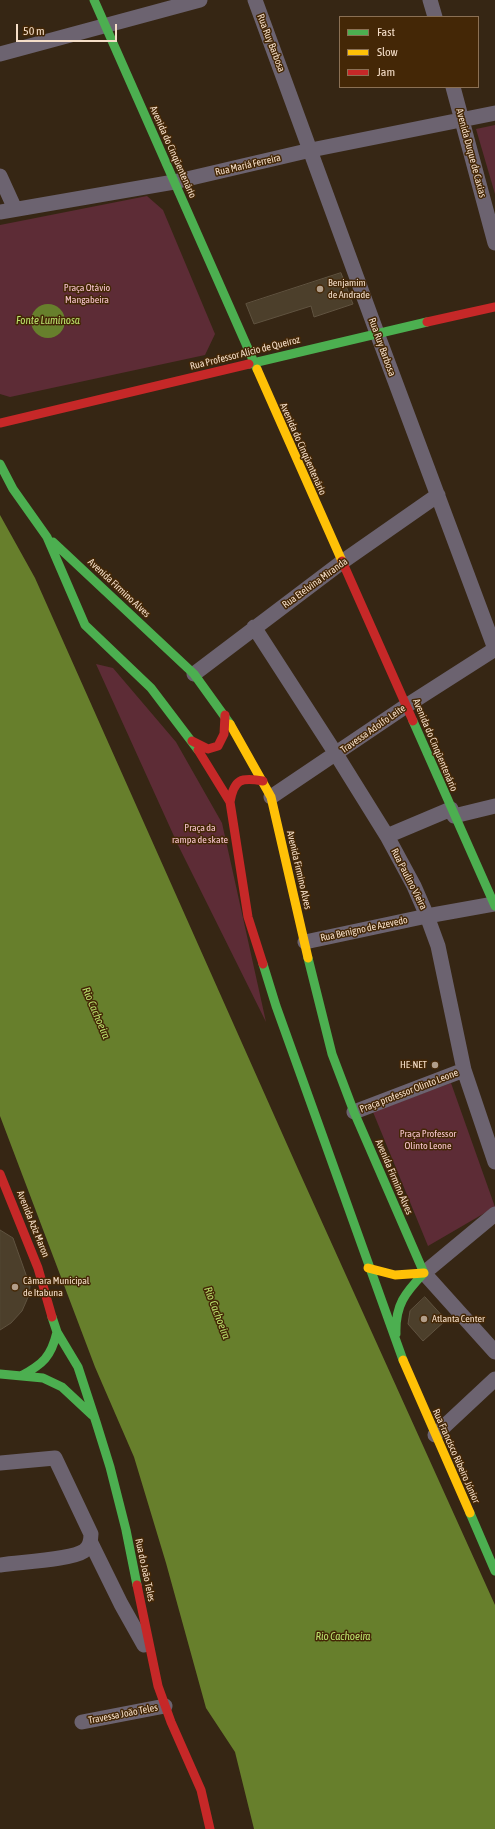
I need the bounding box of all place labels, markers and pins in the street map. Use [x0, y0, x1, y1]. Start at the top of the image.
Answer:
place label: Benjamim de Andrade [328, 277, 370, 300]
marker: Benjamim de Andrade [315, 284, 325, 294]
place label: HE-NET [400, 1059, 427, 1071]
marker: HE-NET [430, 1060, 440, 1070]
place label: Câmara Municipal de Itabuna [23, 1275, 89, 1298]
marker: Câmara Municipal de Itabuna [10, 1282, 20, 1292]
place label: Atlanta Center [432, 1313, 485, 1325]
marker: Atlanta Center [419, 1314, 429, 1324]

